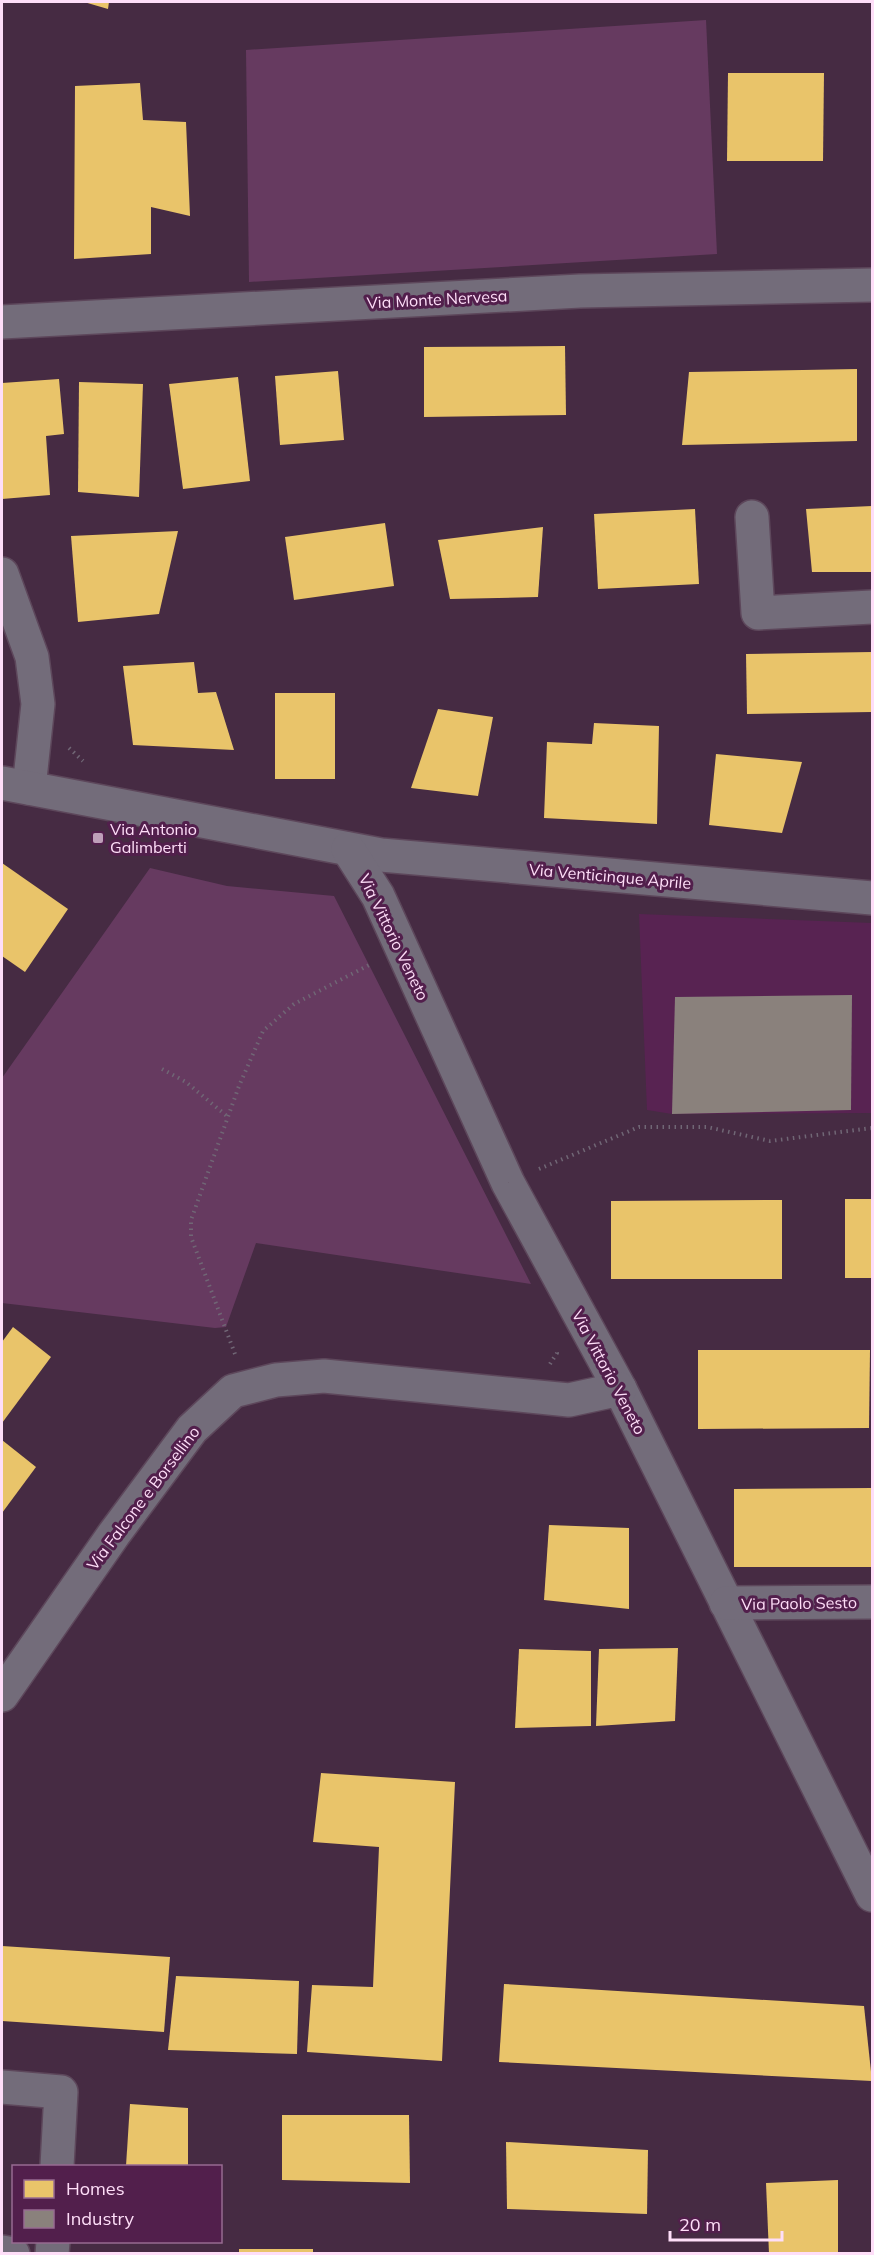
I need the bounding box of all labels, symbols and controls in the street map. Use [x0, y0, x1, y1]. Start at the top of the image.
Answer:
street label: Via Monte Nervesa [366, 285, 508, 313]
place label: Via Antonio Galimberti [110, 819, 197, 857]
marker: Via Antonio Galimberti [91, 831, 105, 845]
street label: Via Venticinque Aprile [528, 859, 692, 893]
street label: Via Vittorio Veneto [355, 870, 433, 1004]
street label: Via Vittorio Veneto [568, 1306, 650, 1438]
street label: Via Falcone e Borsellino [82, 1422, 204, 1574]
street label: Via Paolo Sesto [741, 1592, 857, 1614]
legend [12, 2165, 222, 2243]
text: Homes [66, 2177, 125, 2200]
scale bar [670, 2204, 782, 2242]
text: Industry [66, 2207, 135, 2230]
text: 20 m [679, 2213, 721, 2236]

